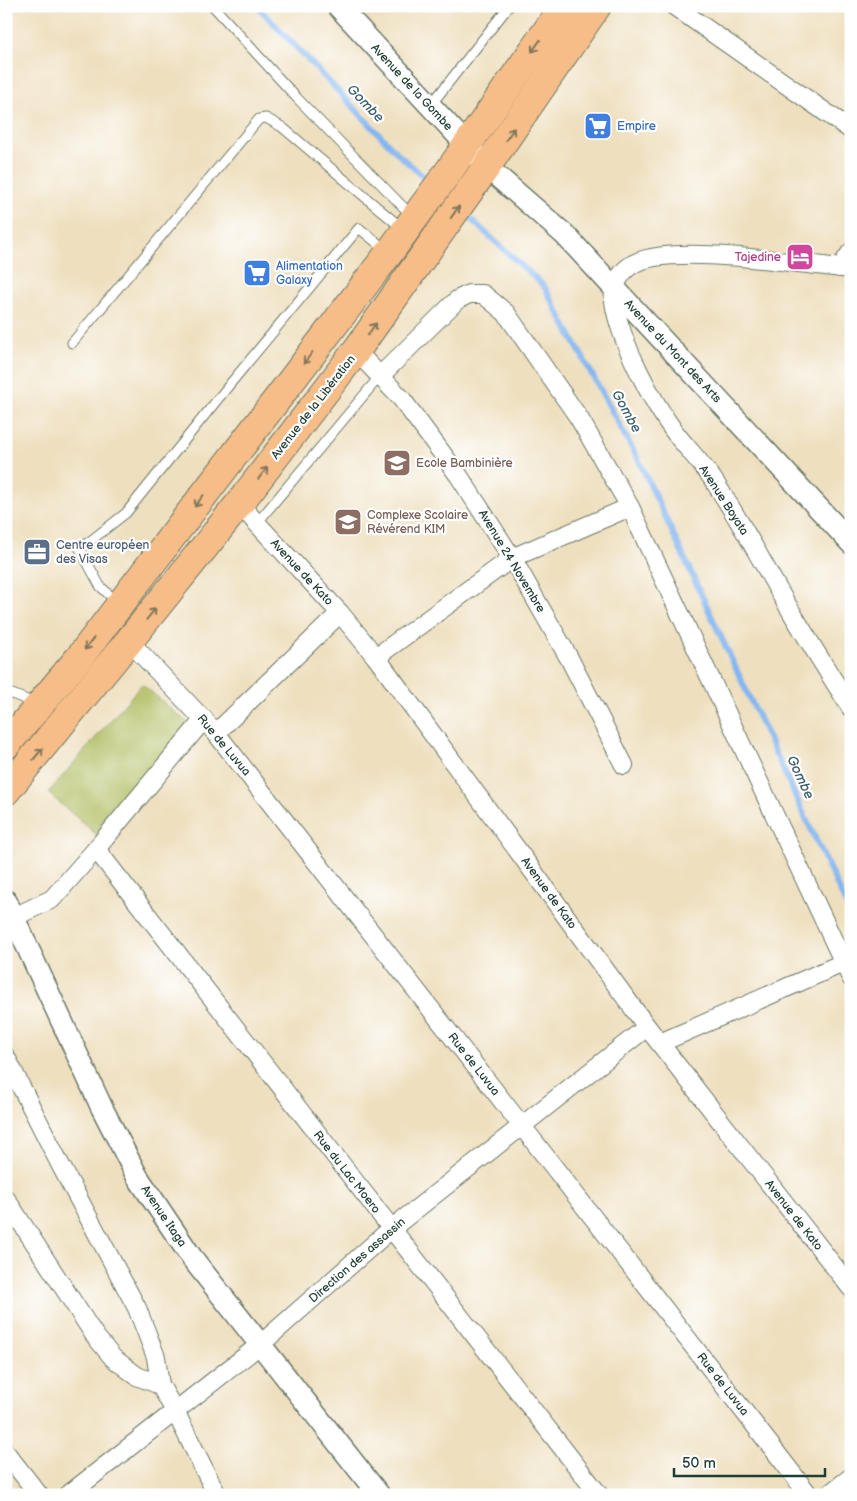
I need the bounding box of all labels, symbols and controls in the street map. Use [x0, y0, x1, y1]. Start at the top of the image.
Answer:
one-way arrow [531, 39, 541, 53]
street label: Avenue de la Gombe [368, 41, 456, 134]
water label: Gombe [343, 81, 388, 126]
supermarket icon: Empire [583, 111, 613, 141]
place label: Empire [617, 119, 656, 134]
one-way arrow [505, 127, 515, 141]
one-way arrow [450, 205, 460, 219]
hotel icon: Tajedine [785, 242, 815, 272]
place label: Tajedine [735, 250, 781, 265]
supermarket icon: Alimentation Galaxy [242, 258, 272, 288]
place label: Alimentation Galaxy [276, 259, 343, 288]
street label: Avenue du Mont des Arts [621, 297, 724, 406]
one-way arrow [367, 323, 377, 337]
one-way arrow [303, 351, 313, 365]
street label: Avenue de la Libération [268, 352, 359, 462]
water label: Gombe [608, 387, 645, 436]
school or university icon: Ecole Bambinière [382, 448, 412, 478]
place label: Ecole Bambinière [416, 456, 513, 471]
street label: Avenue Boyata [695, 462, 752, 538]
one-way arrow [257, 467, 268, 480]
one-way arrow [193, 494, 204, 507]
school or university icon: Complexe Scolaire Révérend KIM [333, 507, 363, 537]
street label: Avenue 24 Novembre [475, 507, 548, 615]
place label: Complexe Scolaire Révérend KIM [367, 508, 468, 537]
street label: Avenue de Kato [267, 536, 336, 609]
office icon: Centre européen des Visas [22, 537, 52, 567]
place label: Centre européen des Visas [56, 538, 150, 567]
one-way arrow [146, 608, 157, 621]
one-way arrow [84, 637, 95, 650]
street label: Rue de Luvua [194, 712, 254, 779]
one-way arrow [32, 747, 43, 760]
water label: Gombe [783, 753, 818, 802]
street label: Avenue de Kato [517, 854, 580, 932]
street label: Rue de Luvua [444, 1030, 503, 1099]
street label: Rue du Lac Moero [310, 1128, 384, 1217]
street label: Avenue de Kato [761, 1177, 826, 1254]
street label: Avenue Itaga [137, 1183, 190, 1250]
street label: Direction des assassin [306, 1214, 409, 1306]
street label: Rue de Luvua [693, 1350, 752, 1419]
scale bar [674, 1446, 826, 1478]
text: 50 m [682, 1454, 716, 1473]

